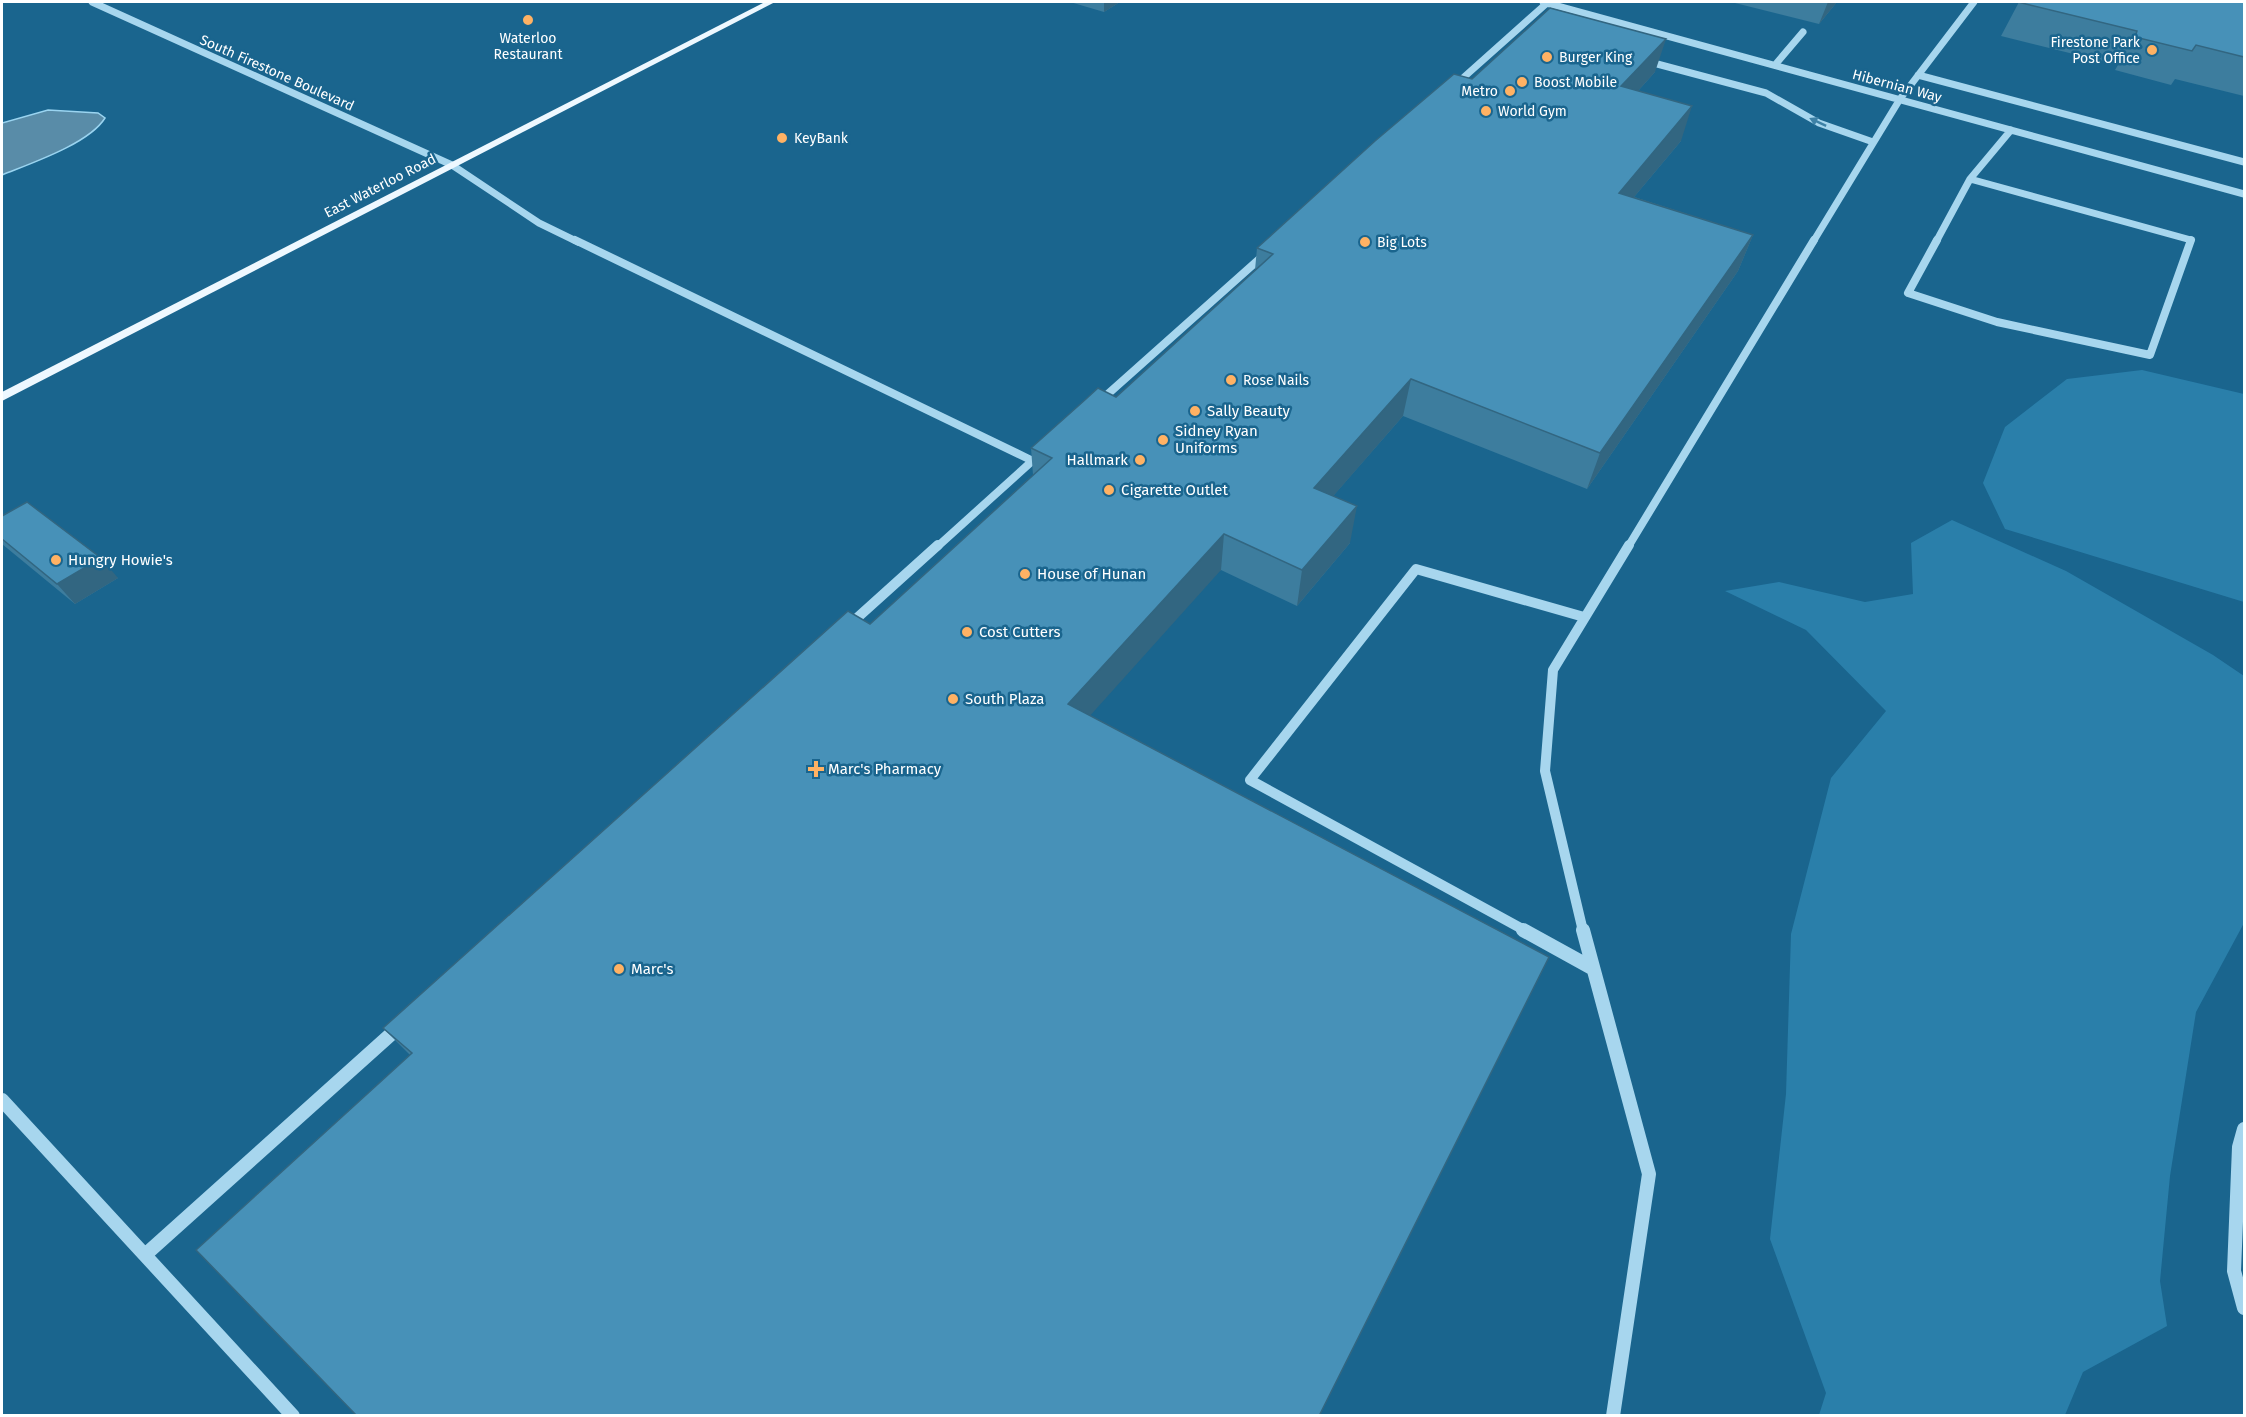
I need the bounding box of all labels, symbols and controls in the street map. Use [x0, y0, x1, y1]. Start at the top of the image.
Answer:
marker: Waterloo Restaurant [521, 13, 535, 27]
place label: Waterloo Restaurant [494, 30, 563, 63]
street label: South Firestone Boulevard [197, 31, 357, 115]
place label: Firestone Park Post Office [2050, 34, 2141, 67]
marker: Firestone Park Post Office [2145, 43, 2159, 57]
place label: Burger King [1559, 49, 1633, 66]
marker: Burger King [1540, 50, 1554, 64]
street label: Hibernian Way [1850, 66, 1944, 106]
place label: Boost Mobile [1534, 74, 1617, 91]
marker: Boost Mobile [1515, 75, 1529, 89]
place label: Metro [1461, 83, 1498, 100]
marker: Metro [1503, 84, 1517, 98]
place label: World Gym [1498, 103, 1567, 120]
marker: World Gym [1479, 104, 1493, 118]
one-way arrow [1809, 117, 1827, 127]
place label: KeyBank [794, 130, 849, 147]
marker: KeyBank [775, 131, 789, 145]
street label: East Waterloo Road [321, 150, 439, 222]
place label: Big Lots [1377, 234, 1427, 251]
marker: Big Lots [1358, 235, 1372, 249]
place label: Rose Nails [1243, 372, 1310, 389]
marker: Rose Nails [1224, 373, 1238, 387]
place label: Sally Beauty [1207, 402, 1291, 420]
marker: Sally Beauty [1188, 404, 1202, 418]
place label: Sidney Ryan Uniforms [1175, 422, 1258, 457]
marker: Sidney Ryan Uniforms [1156, 433, 1170, 447]
place label: Hallmark [1067, 451, 1128, 469]
marker: Hallmark [1133, 453, 1147, 467]
place label: Cigarette Outlet [1121, 481, 1228, 499]
marker: Cigarette Outlet [1102, 483, 1116, 497]
place label: Hungry Howie's [68, 551, 173, 569]
marker: Hungry Howie's [49, 553, 63, 567]
place label: House of Hunan [1037, 565, 1146, 583]
marker: House of Hunan [1018, 567, 1032, 581]
place label: Cost Cutters [979, 623, 1060, 641]
marker: Cost Cutters [960, 625, 974, 639]
place label: South Plaza [965, 690, 1044, 708]
marker: South Plaza [946, 692, 960, 706]
place label: Marc's Pharmacy [828, 760, 942, 778]
marker: Marc's Pharmacy [809, 762, 823, 776]
place label: Marc's [631, 960, 673, 978]
marker: Marc's [612, 962, 626, 976]

